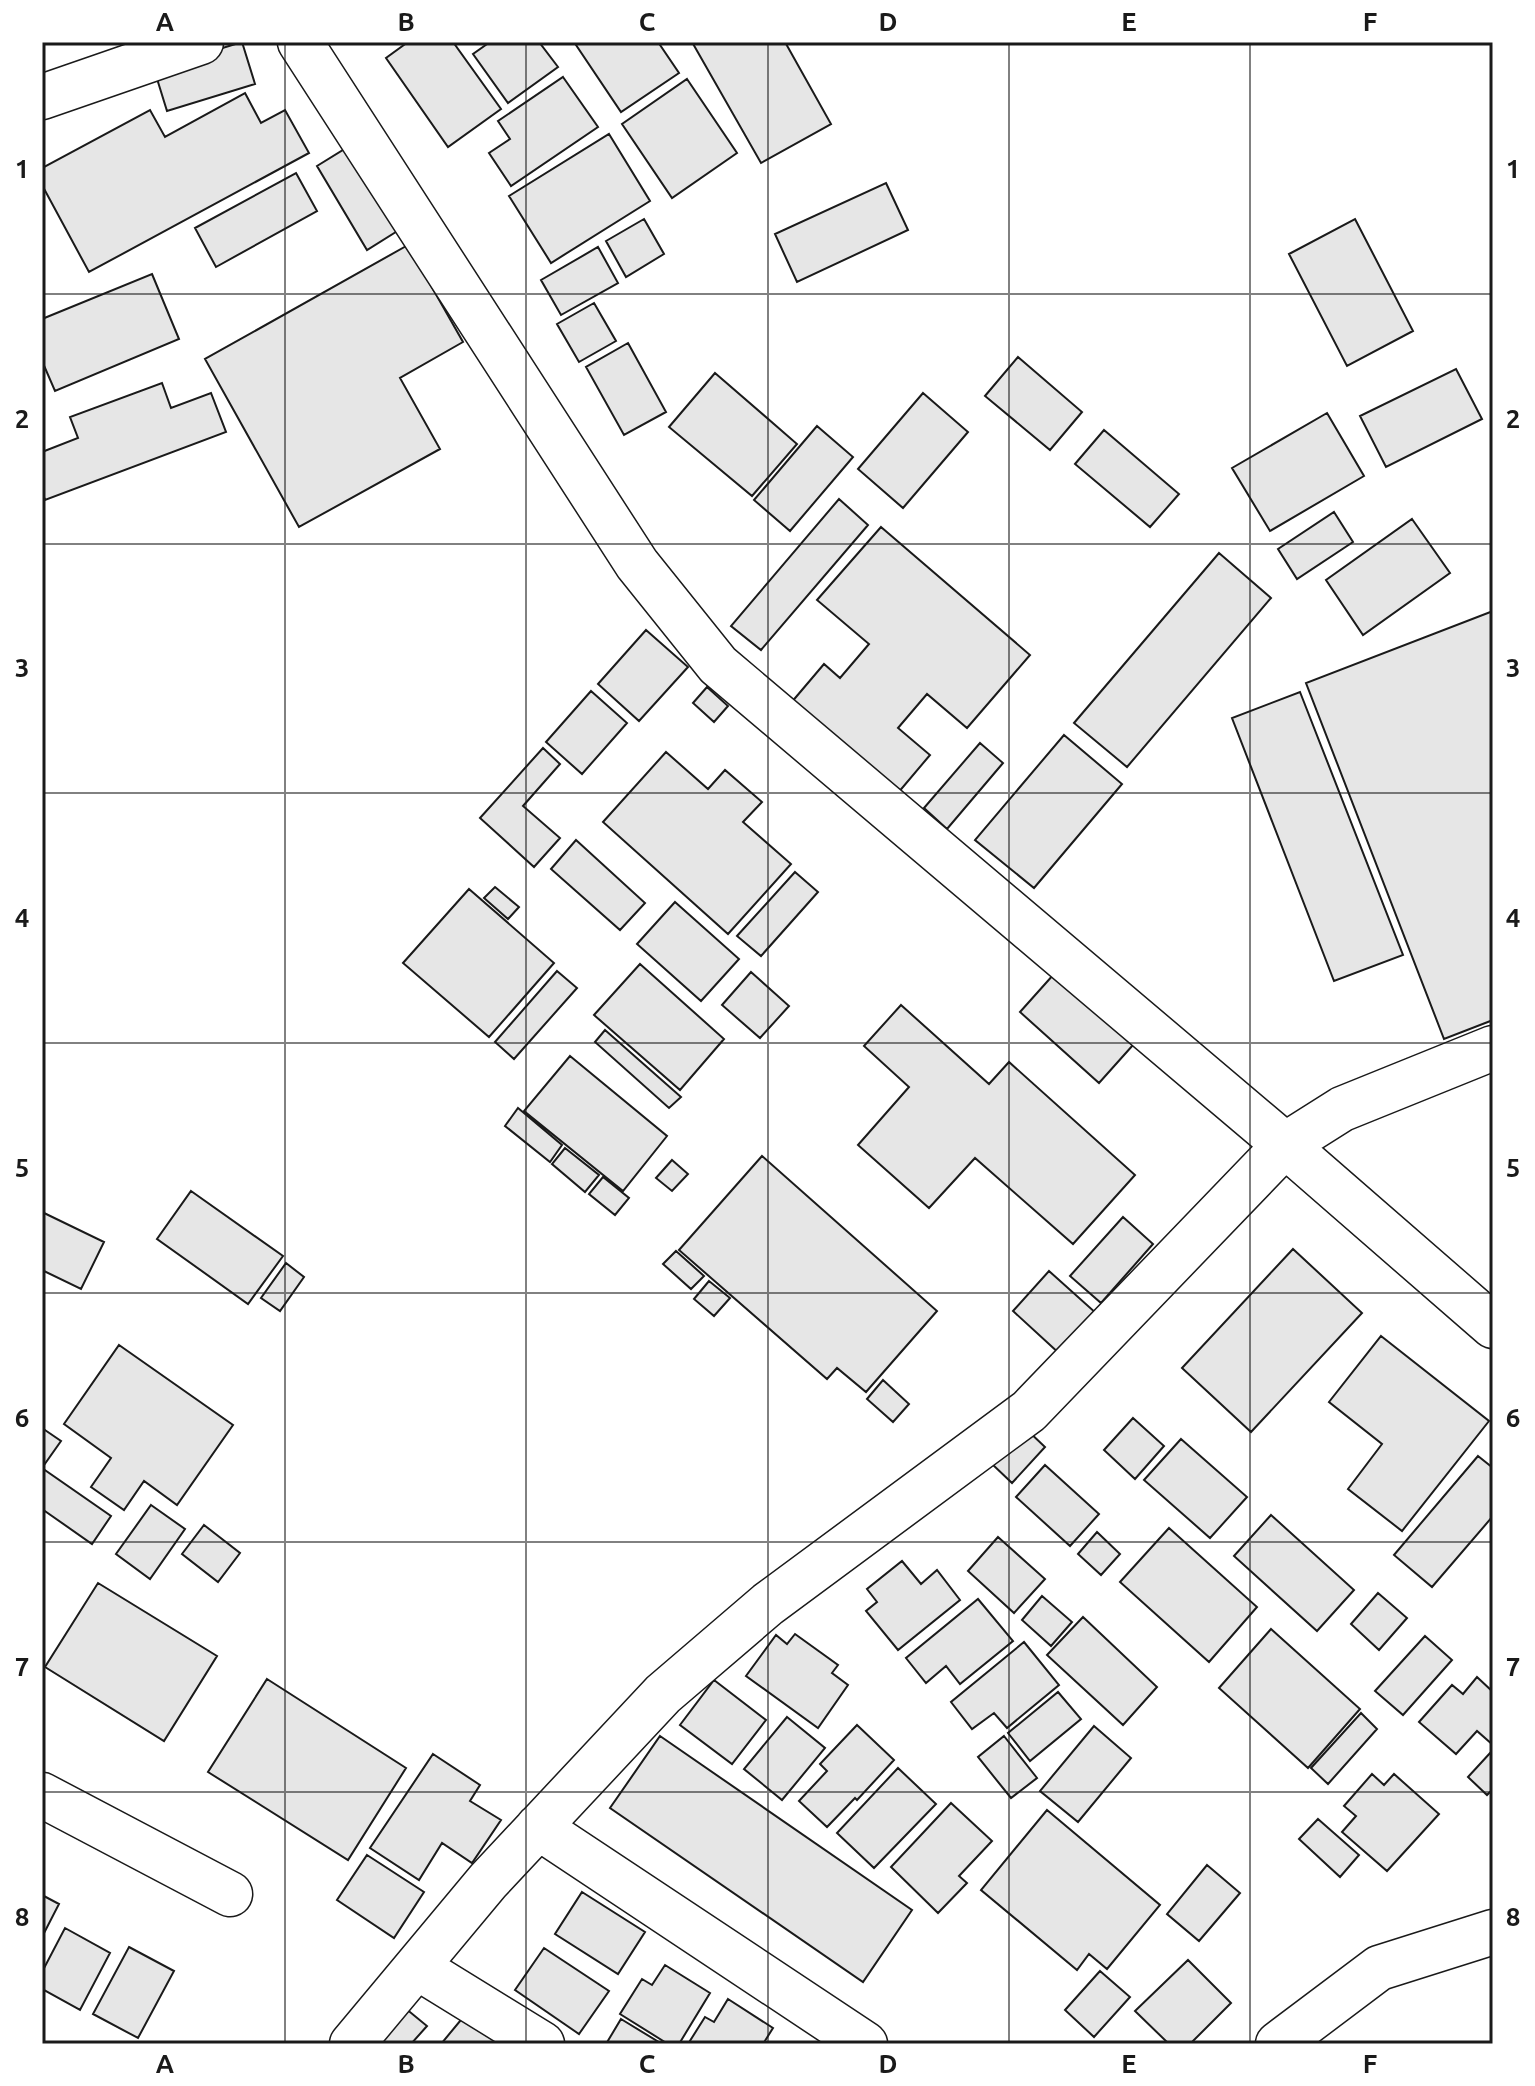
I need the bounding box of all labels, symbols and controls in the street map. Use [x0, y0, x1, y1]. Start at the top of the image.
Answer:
text: A [156, 7, 175, 36]
text: B [397, 7, 415, 36]
text: C [639, 7, 656, 36]
text: D [879, 7, 897, 36]
text: E [1121, 7, 1137, 36]
text: F [1363, 7, 1377, 36]
text: 1 [15, 154, 29, 183]
text: 1 [1506, 154, 1520, 183]
text: 2 [15, 404, 29, 433]
text: 2 [1506, 404, 1520, 433]
text: 3 [15, 653, 29, 682]
text: 3 [1506, 653, 1520, 682]
text: 4 [15, 903, 29, 932]
text: 4 [1506, 903, 1520, 932]
text: 5 [15, 1153, 29, 1182]
text: 5 [1506, 1153, 1520, 1182]
text: 6 [15, 1403, 29, 1432]
text: 6 [1506, 1403, 1520, 1432]
text: 7 [15, 1652, 29, 1681]
text: 7 [1506, 1652, 1520, 1681]
text: 8 [15, 1902, 29, 1931]
text: 8 [1506, 1902, 1520, 1931]
text: A [156, 2049, 175, 2078]
text: B [397, 2049, 415, 2078]
text: C [639, 2049, 656, 2078]
text: D [879, 2049, 897, 2078]
text: E [1121, 2049, 1137, 2078]
text: F [1363, 2049, 1377, 2078]

